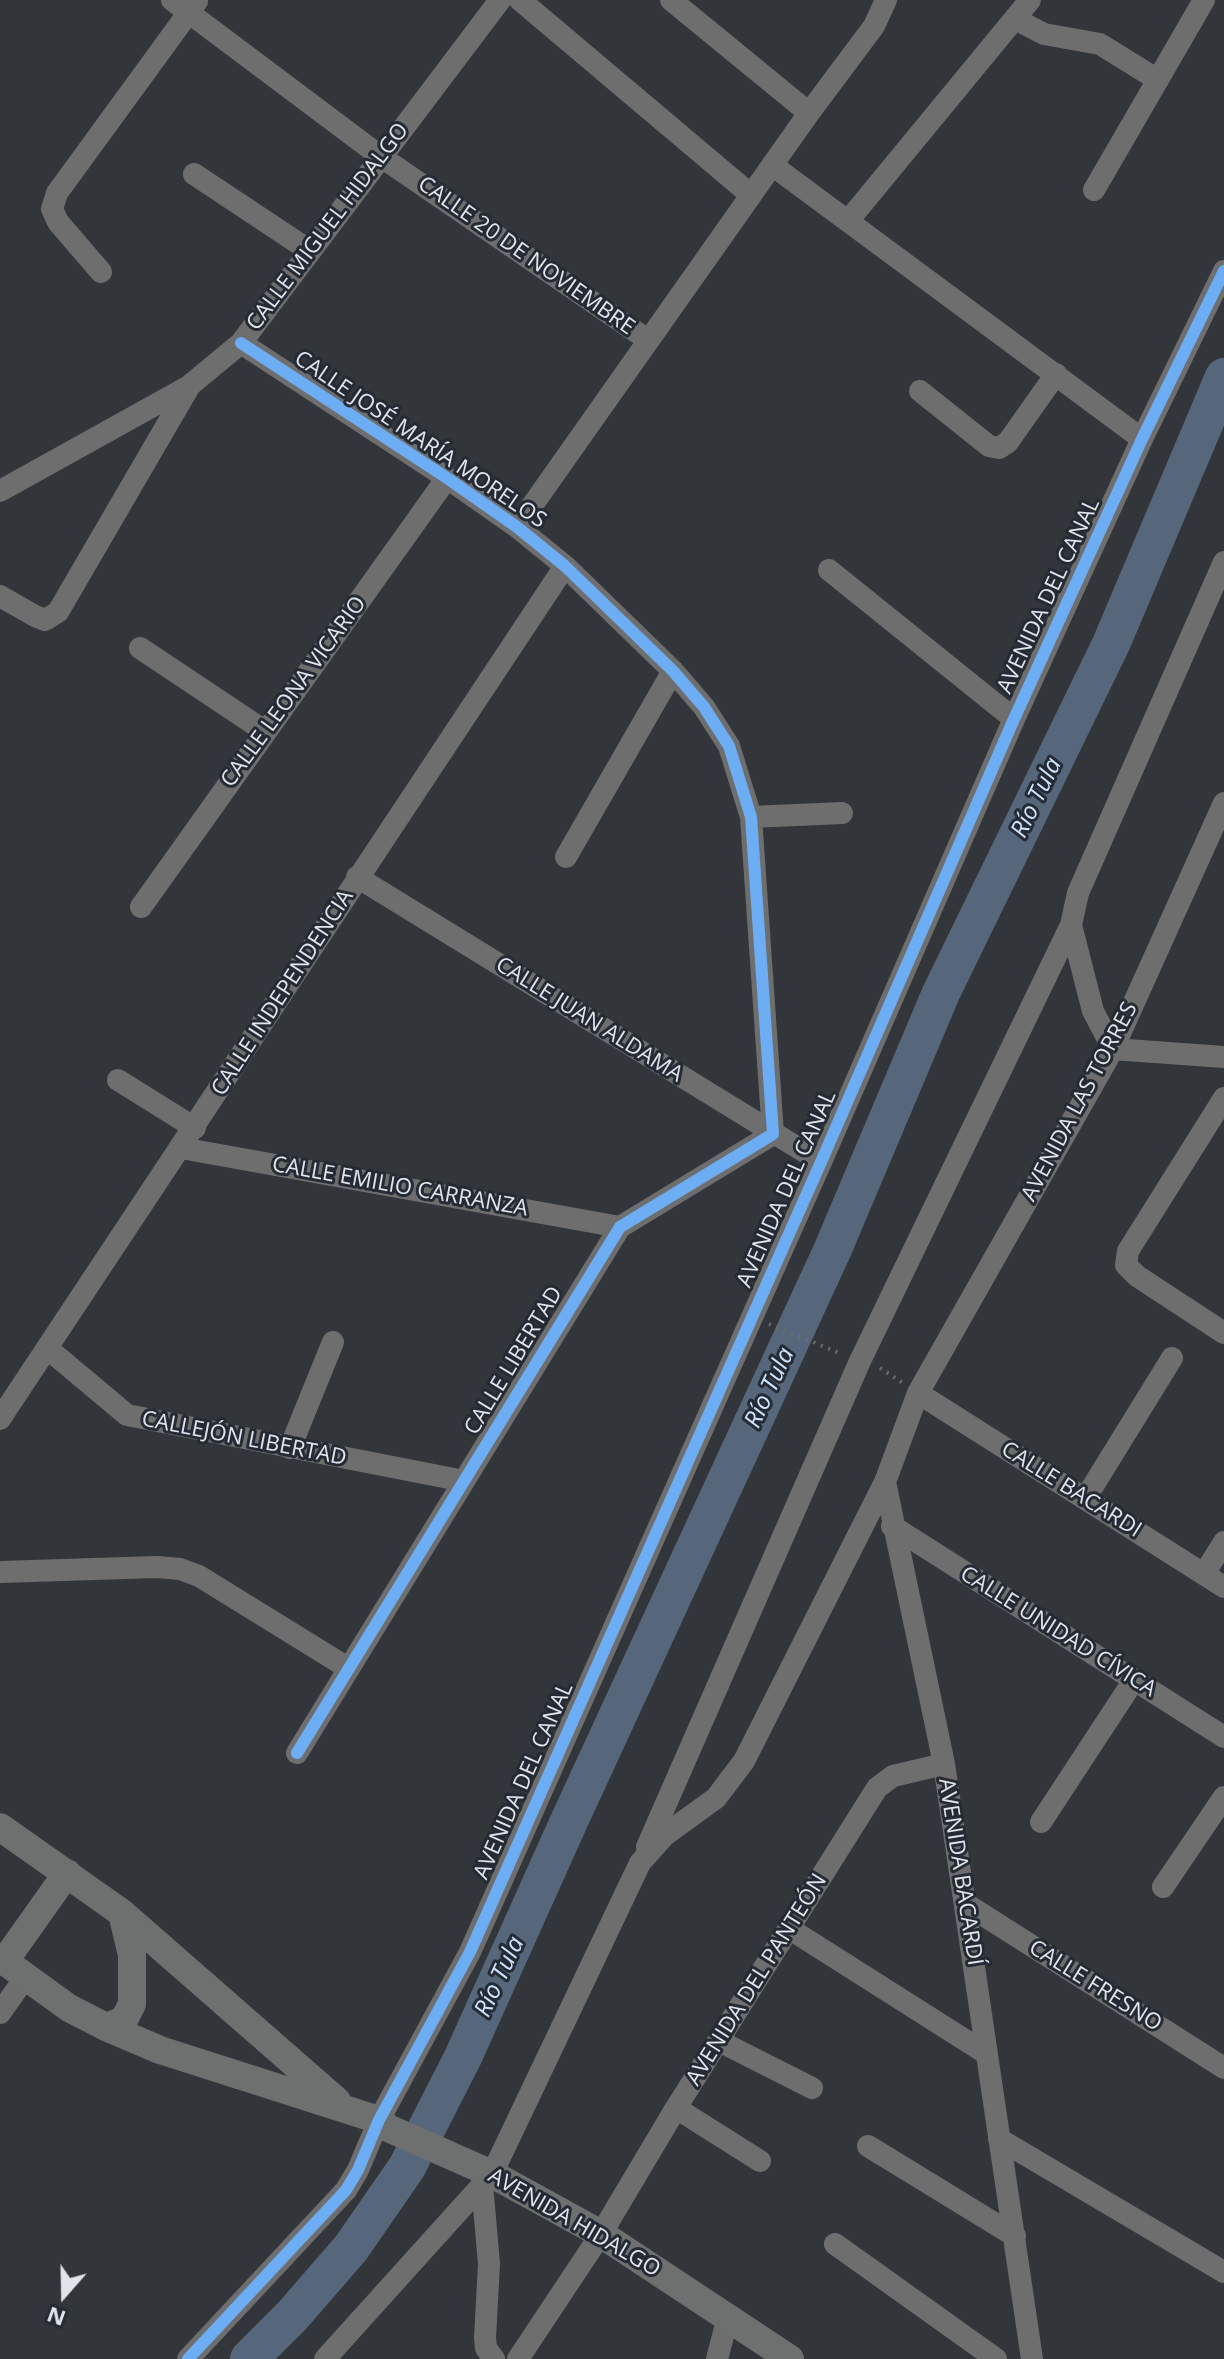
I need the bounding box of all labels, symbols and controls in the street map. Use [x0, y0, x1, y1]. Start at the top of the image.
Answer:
street label: CALLE MIGUEL HIDALGO [241, 118, 415, 336]
street label: CALLE 20 DE NOVIEMBRE [413, 171, 639, 341]
street label: CALLE JOSÉ MARÍA MORELOS [289, 346, 551, 534]
street label: AVENIDA DEL CANAL [992, 494, 1106, 698]
street label: CALLE LEONA VICARIO [216, 591, 372, 793]
water label: Río Tula [1005, 754, 1069, 842]
street label: CALLE INDEPENDENCIA [207, 885, 359, 1101]
street label: CALLE JUAN ALDAMA [491, 952, 687, 1088]
street label: AVENIDA LAS TORRES [1016, 998, 1144, 1206]
street label: AVENIDA DEL CANAL [732, 1086, 842, 1292]
street label: CALLE EMILIO CARRANZA [270, 1151, 530, 1223]
street label: CALLE LIBERTAD [459, 1282, 569, 1440]
water label: Río Tula [739, 1343, 801, 1433]
street label: CALLEJÓN LIBERTAD [139, 1406, 349, 1472]
street label: CALLE BACARDI [996, 1436, 1146, 1544]
street label: CALLE UNIDAD CÍVICA [955, 1561, 1161, 1703]
street label: AVENIDA DEL CANAL [469, 1678, 579, 1884]
street label: AVENIDA BACARDÍ [932, 1777, 988, 1967]
street label: AVENIDA DEL PANTEÓN [681, 1869, 833, 2091]
water label: Río Tula [469, 1932, 531, 2022]
street label: CALLE FRESNO [1024, 1935, 1166, 2037]
street label: AVENIDA HIDALGO [483, 2163, 665, 2283]
north arrow [24, 2255, 104, 2335]
text: N [42, 2300, 69, 2335]

